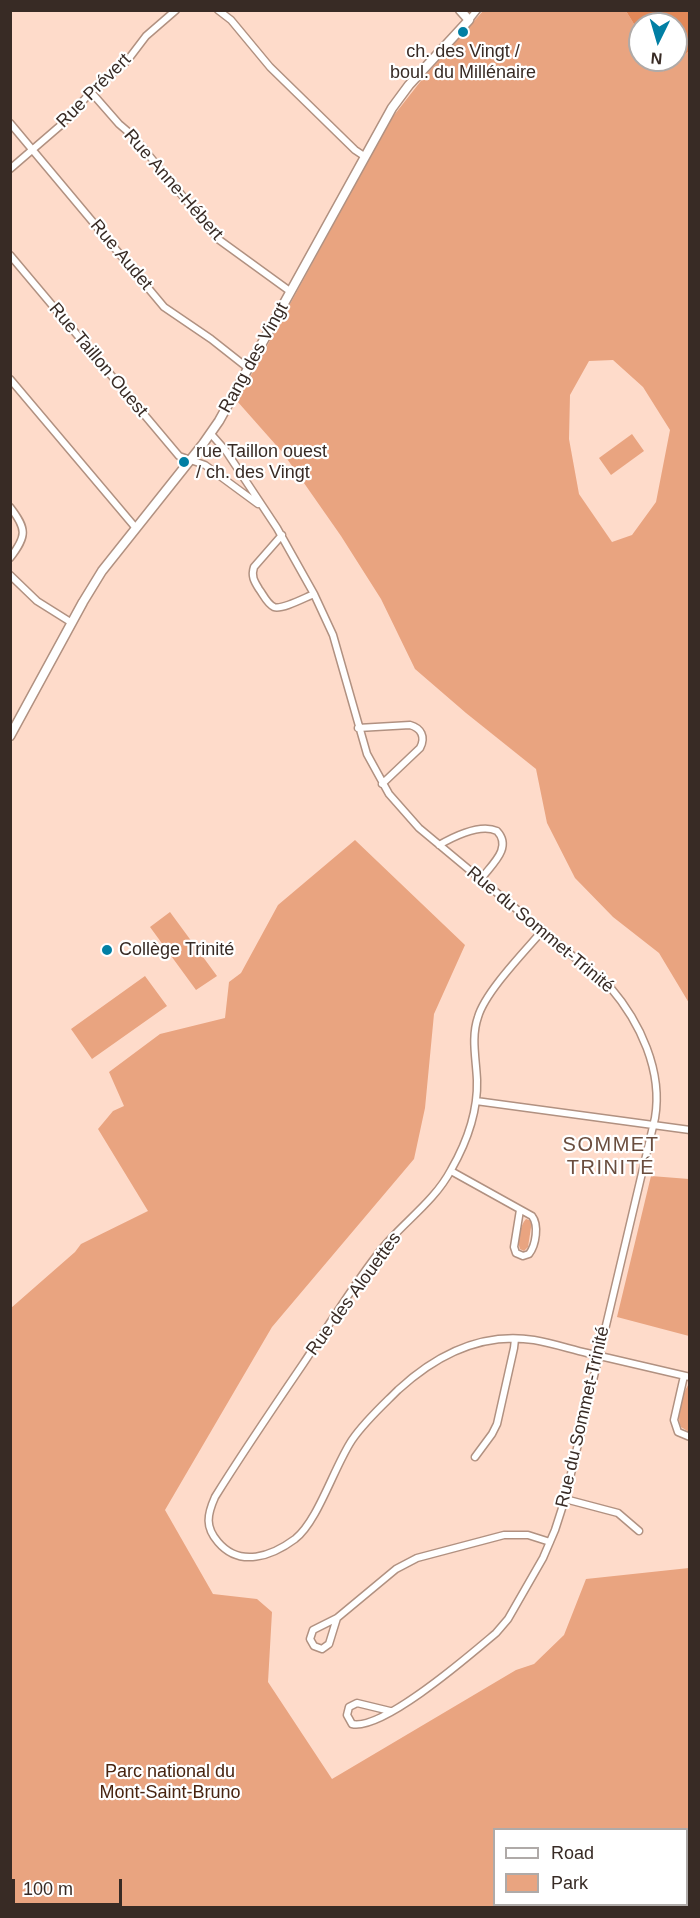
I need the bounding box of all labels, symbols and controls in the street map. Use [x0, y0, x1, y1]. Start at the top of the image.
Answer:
north arrow [628, 12, 688, 72]
marker: ch. des Vingt / boul. du Millénaire [456, 25, 470, 39]
place label: ch. des Vingt / boul. du Millénaire [390, 41, 536, 84]
street label: Rue Prévert [52, 49, 136, 133]
text: N [650, 49, 663, 67]
street label: Rue Anne-Hébert [119, 125, 227, 245]
street label: Rue Audet [85, 215, 157, 295]
street label: Rue Taillon Ouest [44, 299, 152, 421]
street label: Rang des Vingt [215, 299, 293, 417]
place label: rue Taillon ouest / ch. des Vingt [196, 441, 327, 484]
marker: rue Taillon ouest / ch. des Vingt [177, 455, 191, 469]
street label: Rue du Sommet-Trinité [462, 862, 618, 998]
place label: Collège Trinité [119, 939, 234, 961]
marker: Collège Trinité [100, 943, 114, 957]
district label: SOMMET TRINITÉ [563, 1133, 659, 1180]
street label: Rue des Alouettes [302, 1228, 406, 1360]
street label: Rue du Sommet-Trinité [552, 1324, 614, 1510]
park label: Parc national du Mont-Saint-Bruno [99, 1761, 241, 1804]
legend [493, 1828, 688, 1906]
text: Road [551, 1843, 594, 1863]
scale bar [15, 1867, 124, 1905]
text: Park [551, 1873, 588, 1893]
text: 100 m [23, 1879, 73, 1899]

